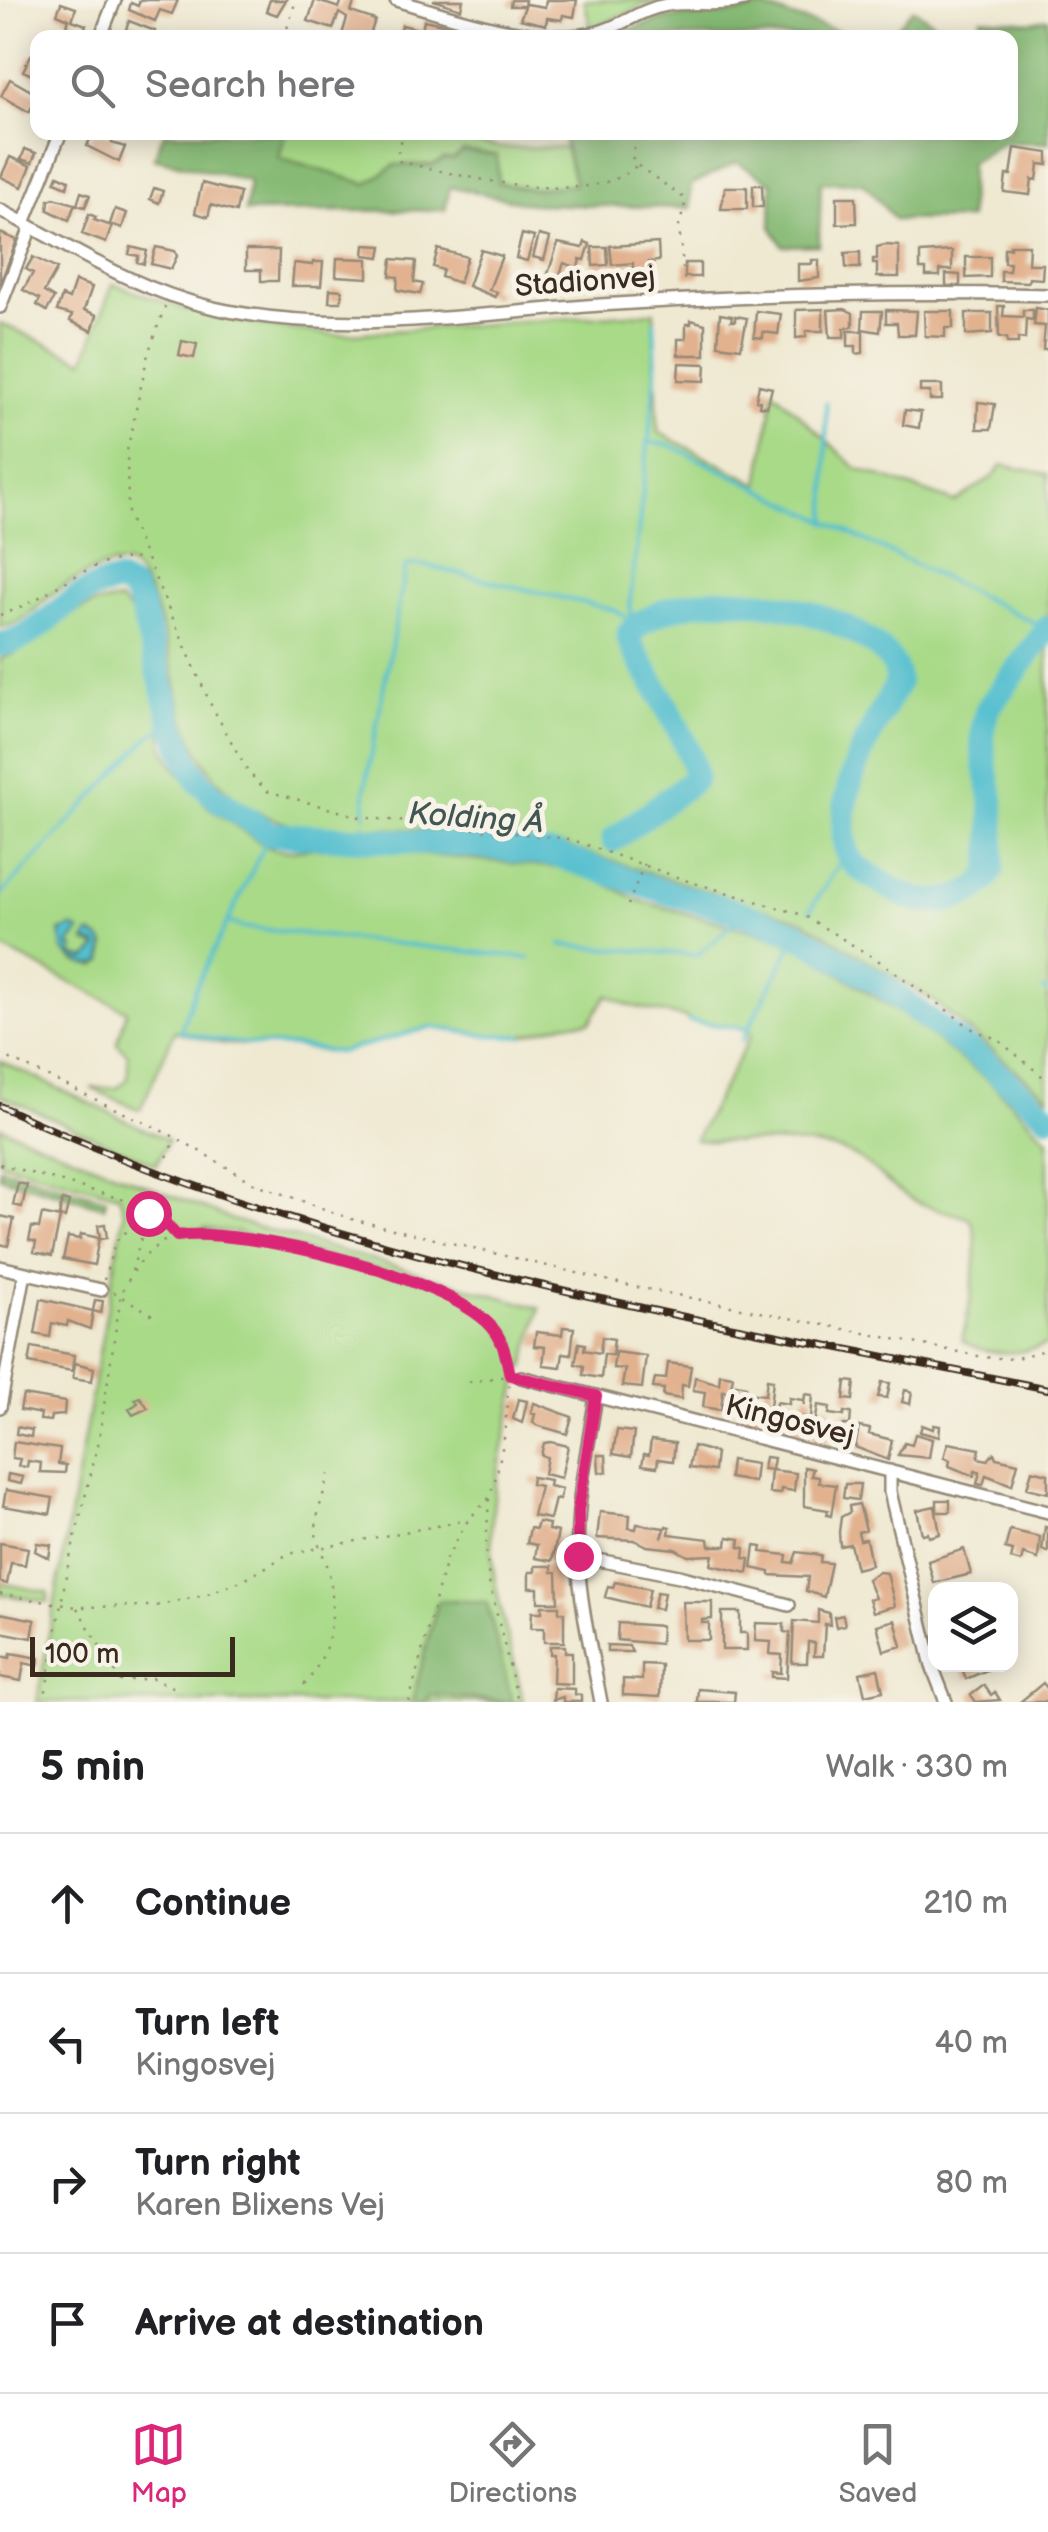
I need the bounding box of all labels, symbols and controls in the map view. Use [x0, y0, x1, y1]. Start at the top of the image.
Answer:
search box [30, 30, 1018, 140]
icon: search [65, 58, 120, 113]
text: Search here [145, 63, 356, 108]
street label: Stadionvej [514, 259, 656, 305]
water label: Kolding Å [407, 792, 545, 843]
route start [126, 1191, 172, 1237]
street label: Kingosvej [722, 1388, 858, 1454]
route end [556, 1534, 602, 1580]
map controls [928, 1582, 1018, 1672]
button: layers [928, 1582, 1018, 1672]
scale bar [30, 1632, 235, 1676]
text: 100 m [45, 1638, 119, 1671]
text: 5 min [40, 1742, 145, 1793]
text: Walk · 330 m [826, 1748, 1008, 1787]
icon: ahead [40, 1876, 95, 1931]
text: Continue [135, 1881, 291, 1926]
text: 210 m [923, 1884, 1008, 1923]
text: Turn left [135, 2001, 279, 2046]
icon: left [40, 2016, 95, 2071]
text: 40 m [935, 2024, 1008, 2063]
text: Kingosvej [135, 2046, 275, 2085]
text: Turn right [135, 2141, 300, 2186]
icon: right [40, 2156, 95, 2211]
text: 80 m [935, 2164, 1008, 2203]
text: Karen Blixens Vej [135, 2186, 385, 2225]
icon: arrive [40, 2296, 95, 2351]
text: Arrive at destination [135, 2301, 484, 2346]
tab: Map [131, 2417, 187, 2510]
tab: Directions [448, 2417, 577, 2510]
tab: Saved [839, 2417, 917, 2510]

